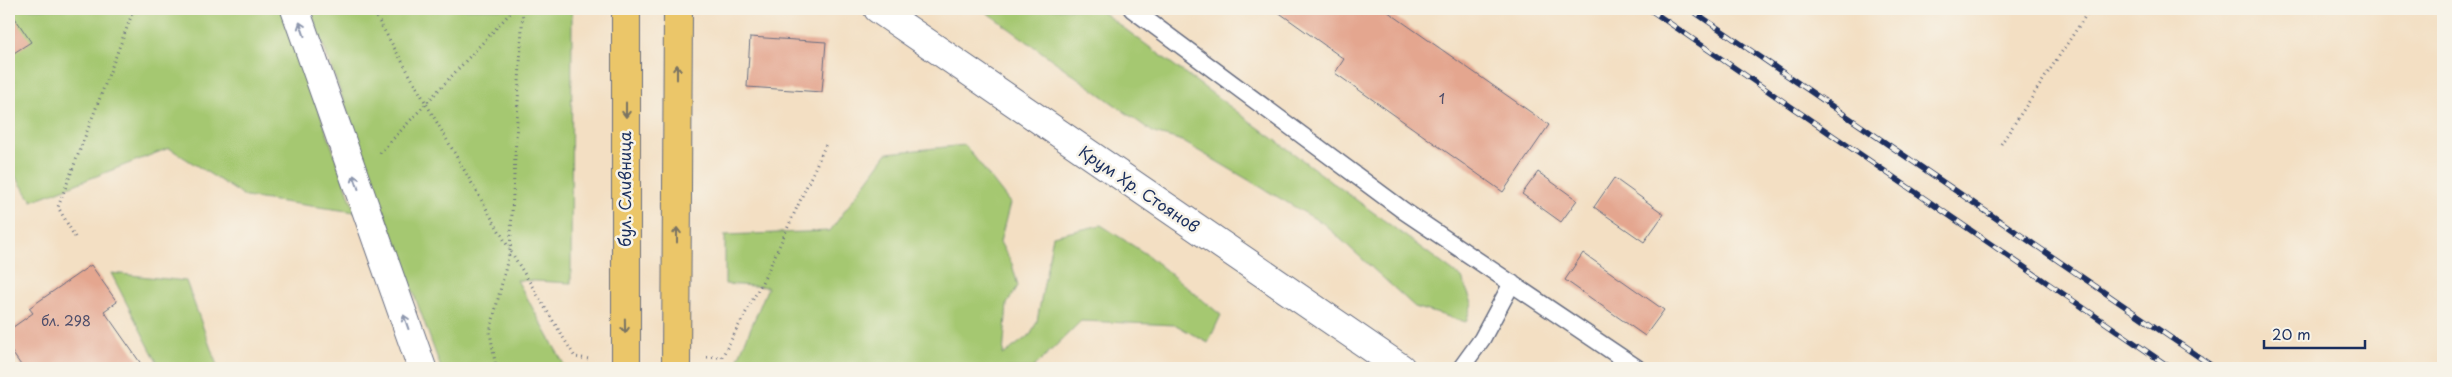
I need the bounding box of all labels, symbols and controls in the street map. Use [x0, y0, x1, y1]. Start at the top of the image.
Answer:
one-way arrow [297, 21, 307, 37]
one-way arrow [672, 64, 682, 80]
house number: 1 [1439, 88, 1445, 109]
one-way arrow [621, 102, 630, 118]
street label: бул. Сливница [612, 131, 636, 247]
street label: Крум Хр. Стоянов [1074, 139, 1205, 238]
one-way arrow [351, 175, 360, 190]
one-way arrow [672, 227, 682, 243]
house number: бл. 298 [41, 310, 91, 331]
one-way arrow [400, 315, 410, 331]
one-way arrow [620, 317, 630, 333]
scale bar [2264, 317, 2366, 349]
text: 20 m [2272, 322, 2311, 345]

